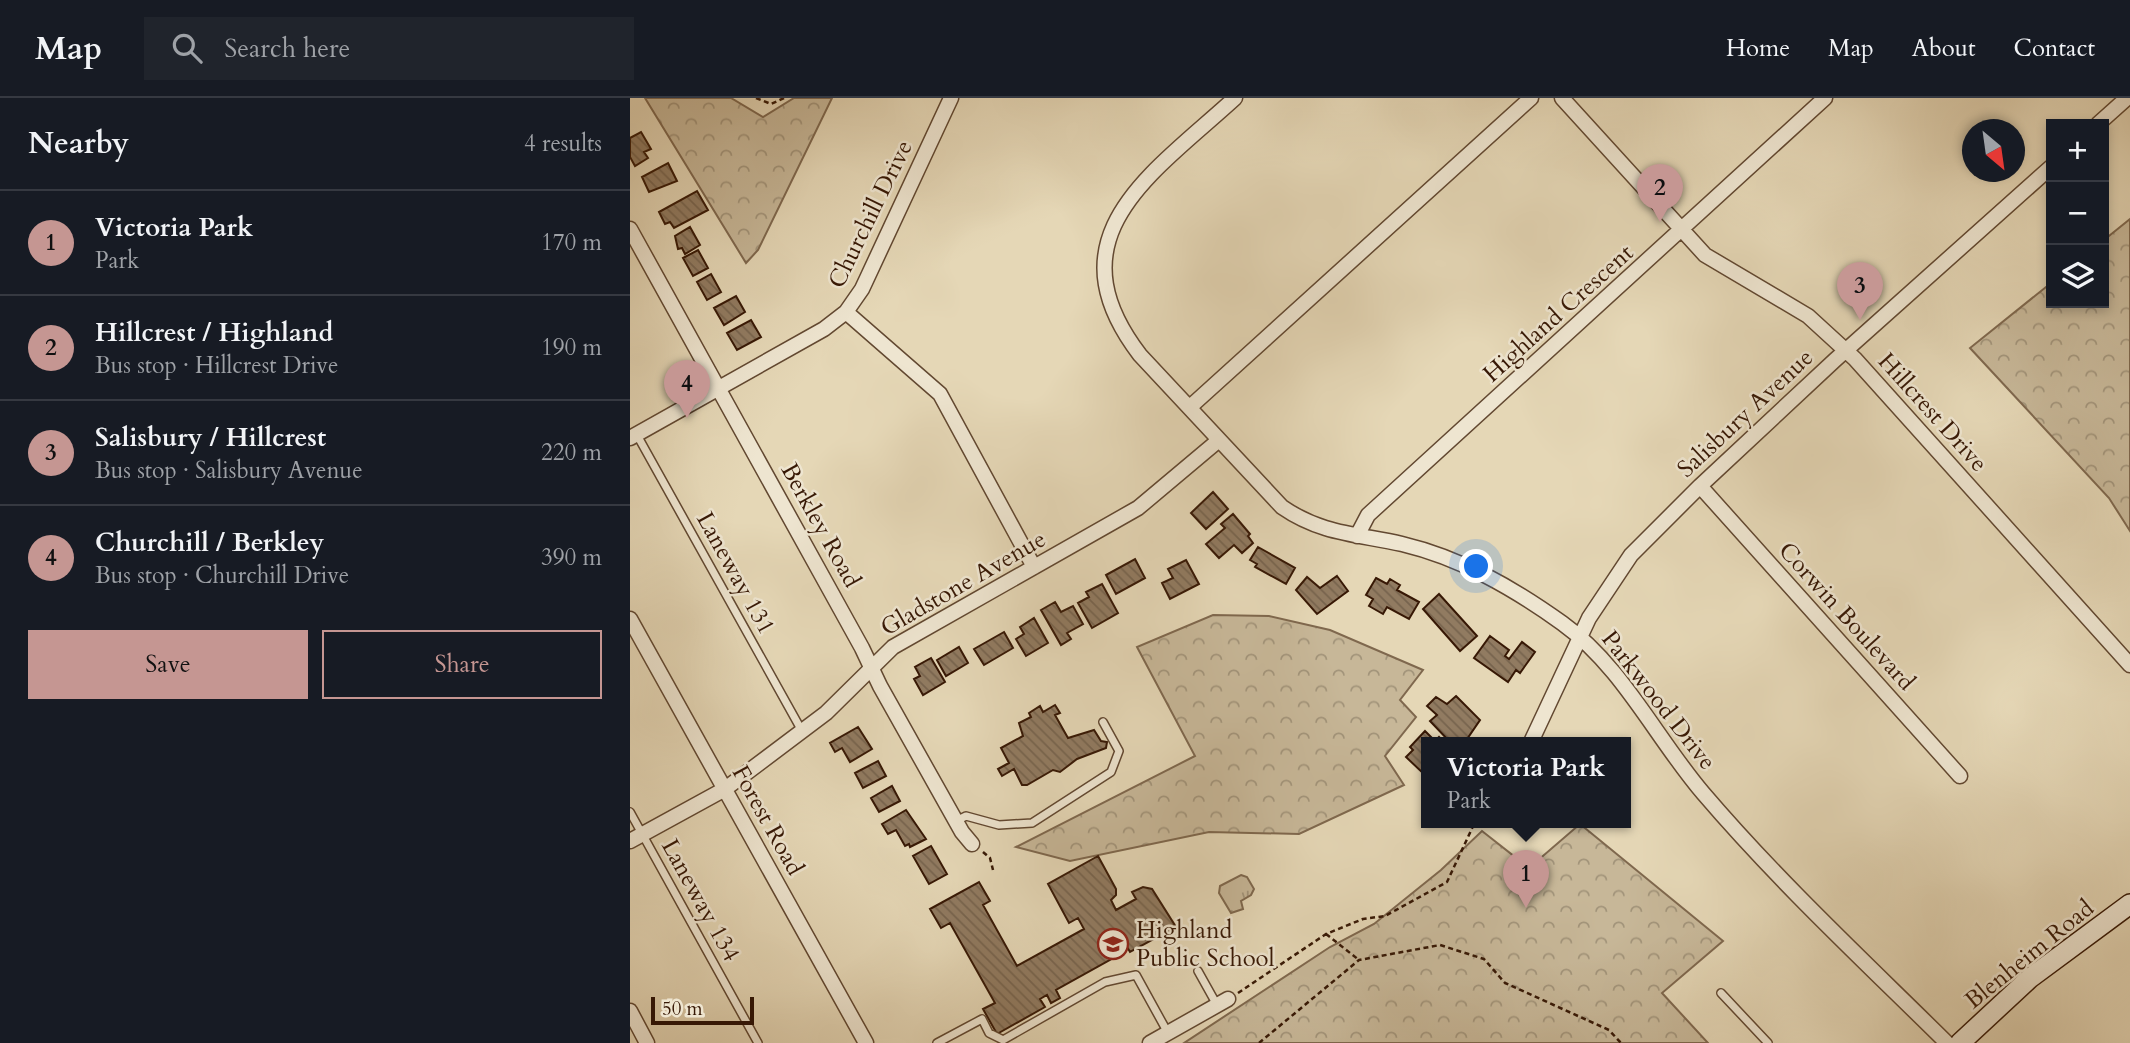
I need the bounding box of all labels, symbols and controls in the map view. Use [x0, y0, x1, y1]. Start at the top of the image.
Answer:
search box [144, 17, 634, 80]
text: Map [35, 26, 102, 71]
icon: search [168, 29, 206, 67]
text: Search here [224, 31, 350, 66]
text: Home [1726, 32, 1790, 65]
text: Map [1828, 32, 1874, 65]
text: About [1912, 32, 1976, 65]
text: Contact [2014, 32, 2095, 65]
north arrow [1962, 119, 2025, 182]
map controls [2046, 119, 2109, 308]
button: + [2046, 119, 2109, 182]
text: Nearby [28, 123, 129, 164]
text: 4 results [524, 128, 602, 159]
street label: Churchill Drive [820, 135, 921, 294]
pin: 2 [1637, 164, 1683, 222]
button: − [2046, 182, 2109, 245]
text: Victoria Park [95, 210, 253, 245]
text: 1 [45, 227, 57, 258]
text: 170 m [541, 227, 602, 258]
street label: Highland Crescent [1476, 237, 1641, 390]
text: Park [95, 245, 139, 276]
button: layers [2046, 245, 2109, 308]
pin: 3 [1837, 262, 1883, 320]
text: Hillcrest / Highland [95, 315, 333, 350]
text: 2 [45, 332, 57, 363]
text: 190 m [541, 332, 602, 363]
street label: Salisbury Avenue [1670, 342, 1821, 485]
street label: Hillcrest Drive [1870, 346, 1995, 479]
text: Bus stop · Hillcrest Drive [95, 350, 338, 381]
pin: 4 [664, 360, 710, 418]
text: Salisbury / Hillcrest [95, 420, 326, 455]
text: 3 [45, 437, 57, 468]
text: 220 m [541, 437, 602, 468]
text: Bus stop · Salisbury Avenue [95, 455, 363, 486]
street label: Berkley Road [773, 457, 868, 594]
street label: Laneway 131 [688, 506, 783, 640]
street label: Gladstone Avenue [875, 523, 1052, 644]
text: Churchill / Berkley [95, 525, 324, 560]
street label: Corwin Boulevard [1771, 535, 1922, 698]
text: 4 [45, 542, 57, 573]
text: 390 m [541, 542, 602, 573]
your location [1459, 549, 1493, 583]
text: Bus stop · Churchill Drive [95, 560, 349, 591]
street label: Parkwood Drive [1594, 624, 1724, 777]
button: Save [28, 630, 308, 699]
button: Share [322, 630, 602, 699]
popup [1421, 737, 1631, 828]
text: Victoria Park [1447, 750, 1605, 785]
street label: Forest Road [724, 759, 811, 881]
text: Park [1447, 785, 1491, 816]
street label: Laneway 134 [653, 833, 748, 967]
pin: 1 [1503, 850, 1549, 908]
street label: Blenheim Road [1958, 892, 2101, 1017]
place label: Highland Public School [1136, 914, 1275, 975]
school or university icon: Highland Public School [1096, 927, 1130, 961]
scale bar [651, 994, 754, 1026]
text: 50 m [662, 996, 703, 1022]

